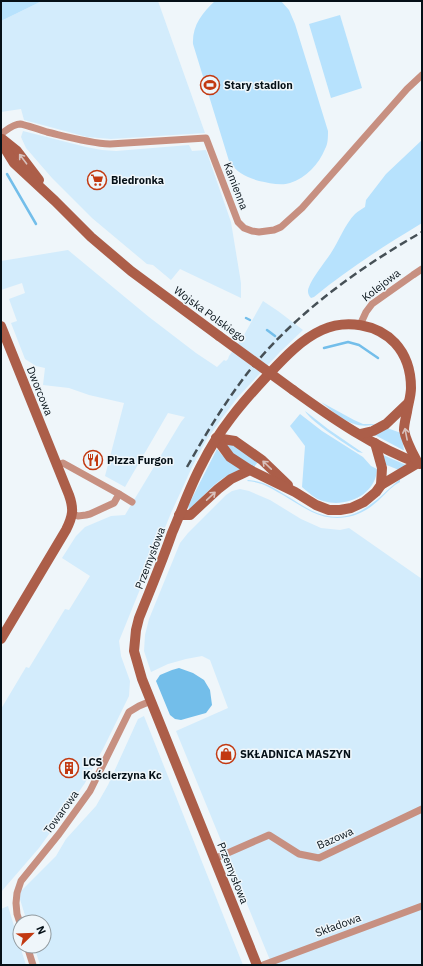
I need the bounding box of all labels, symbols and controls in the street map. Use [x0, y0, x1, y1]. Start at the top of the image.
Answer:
sports icon: Stary stadion [199, 74, 221, 96]
place label: Stary stadion [224, 78, 293, 92]
one-way arrow [19, 153, 27, 164]
street label: Kamienna [221, 160, 251, 212]
supermarket icon: Biedronka [86, 169, 108, 191]
place label: Biedronka [111, 173, 164, 187]
street label: Kolejowa [359, 266, 403, 304]
street label: Wojska Polskiego [171, 283, 249, 345]
street label: Dworcowa [24, 364, 56, 418]
one-way arrow [401, 428, 409, 441]
restaurant icon: Pizza Furgon [82, 449, 104, 471]
place label: Pizza Furgon [107, 453, 173, 467]
one-way arrow [262, 460, 272, 470]
one-way arrow [206, 491, 216, 501]
street label: Przemysłowa [132, 525, 168, 591]
shop icon: SKŁADNICA MASZYN [215, 743, 237, 765]
place label: SKŁADNICA MASZYN [240, 747, 351, 761]
place label: LCS Kościerzyna Kc [83, 755, 162, 782]
building icon: LCS Kościerzyna Kc [58, 757, 80, 779]
street label: Towarowa [41, 787, 81, 836]
street label: Bazowa [315, 824, 355, 852]
street label: Przemysłowa [214, 840, 252, 906]
street label: Składowa [313, 910, 363, 940]
north arrow [12, 914, 52, 954]
text: N [33, 924, 49, 937]

